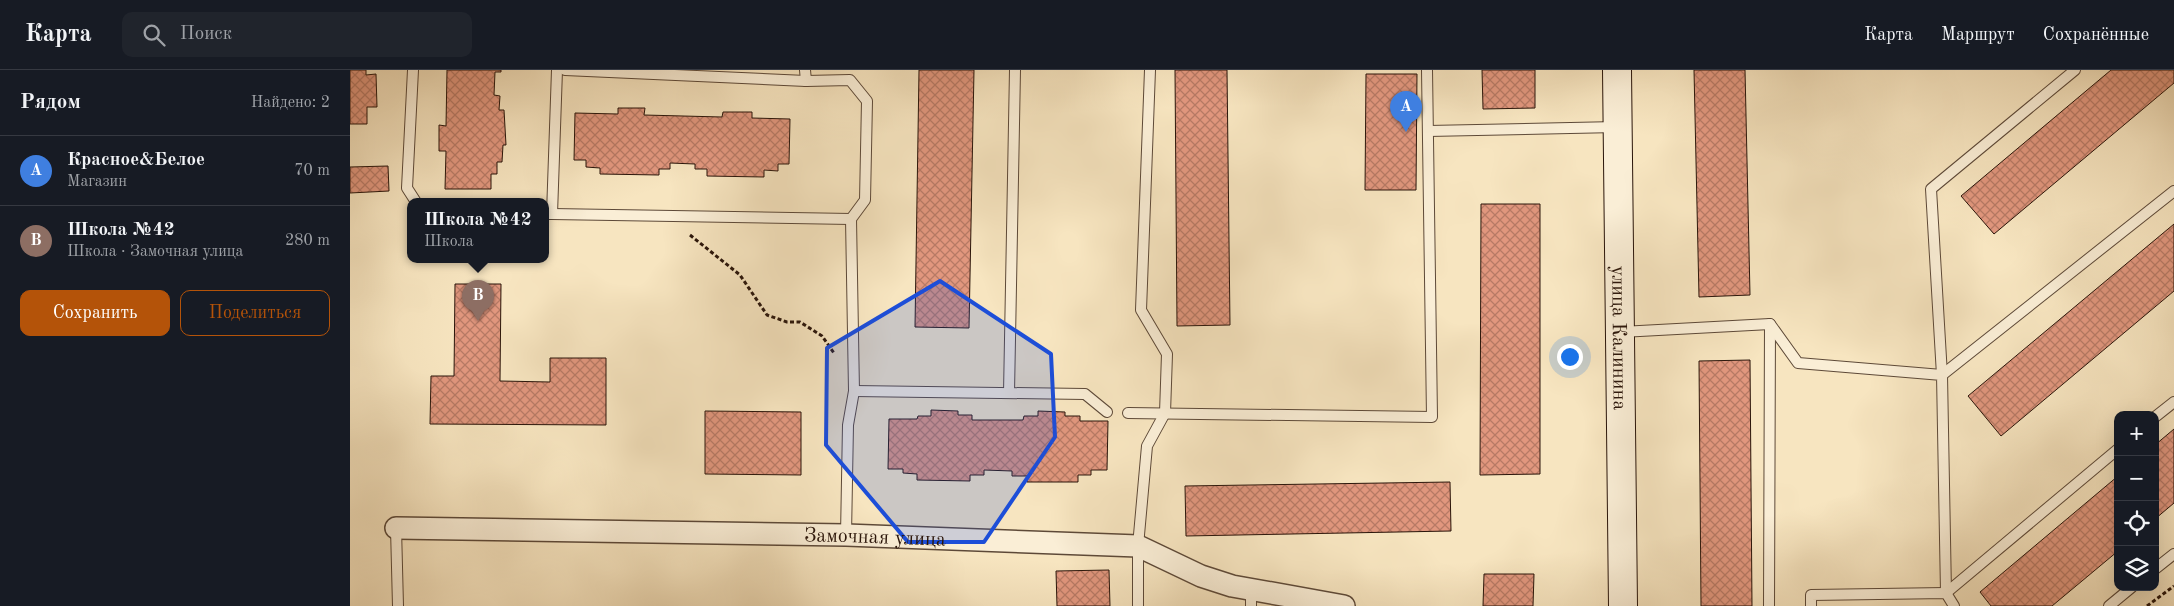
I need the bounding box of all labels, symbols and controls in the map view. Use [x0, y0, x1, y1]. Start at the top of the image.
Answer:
search box [122, 12, 472, 57]
icon: search [140, 21, 168, 49]
text: Карта [25, 23, 92, 47]
text: Поиск [180, 25, 232, 44]
text: Карта [1864, 26, 1913, 44]
text: Маршрут [1941, 26, 2015, 44]
text: Сохранённые [2043, 26, 2149, 44]
pin: A [1390, 91, 1422, 132]
text: Рядом [20, 92, 81, 113]
text: Найдено: 2 [251, 95, 330, 111]
text: Красное&Белое [67, 151, 205, 170]
text: A [30, 163, 42, 179]
text: 70 m [294, 163, 330, 179]
text: Магазин [67, 174, 127, 190]
popup [407, 198, 549, 263]
text: Школа №42 [424, 211, 532, 230]
text: Школа №42 [67, 221, 175, 240]
text: B [30, 233, 42, 249]
text: 280 m [285, 233, 330, 249]
text: Школа [424, 234, 474, 250]
text: Школа · Замочная улица [67, 244, 243, 260]
street label: улица Калинина [1607, 266, 1629, 411]
pin: B [462, 280, 494, 321]
button: Сохранить [20, 290, 170, 336]
button: Поделиться [180, 290, 330, 336]
your location [1557, 344, 1583, 370]
map controls [2114, 411, 2159, 591]
button: + [2114, 411, 2159, 456]
button: − [2114, 456, 2159, 501]
button: locate [2114, 501, 2159, 546]
street label: Замочная улица [804, 526, 946, 551]
button: layers [2114, 546, 2159, 591]

